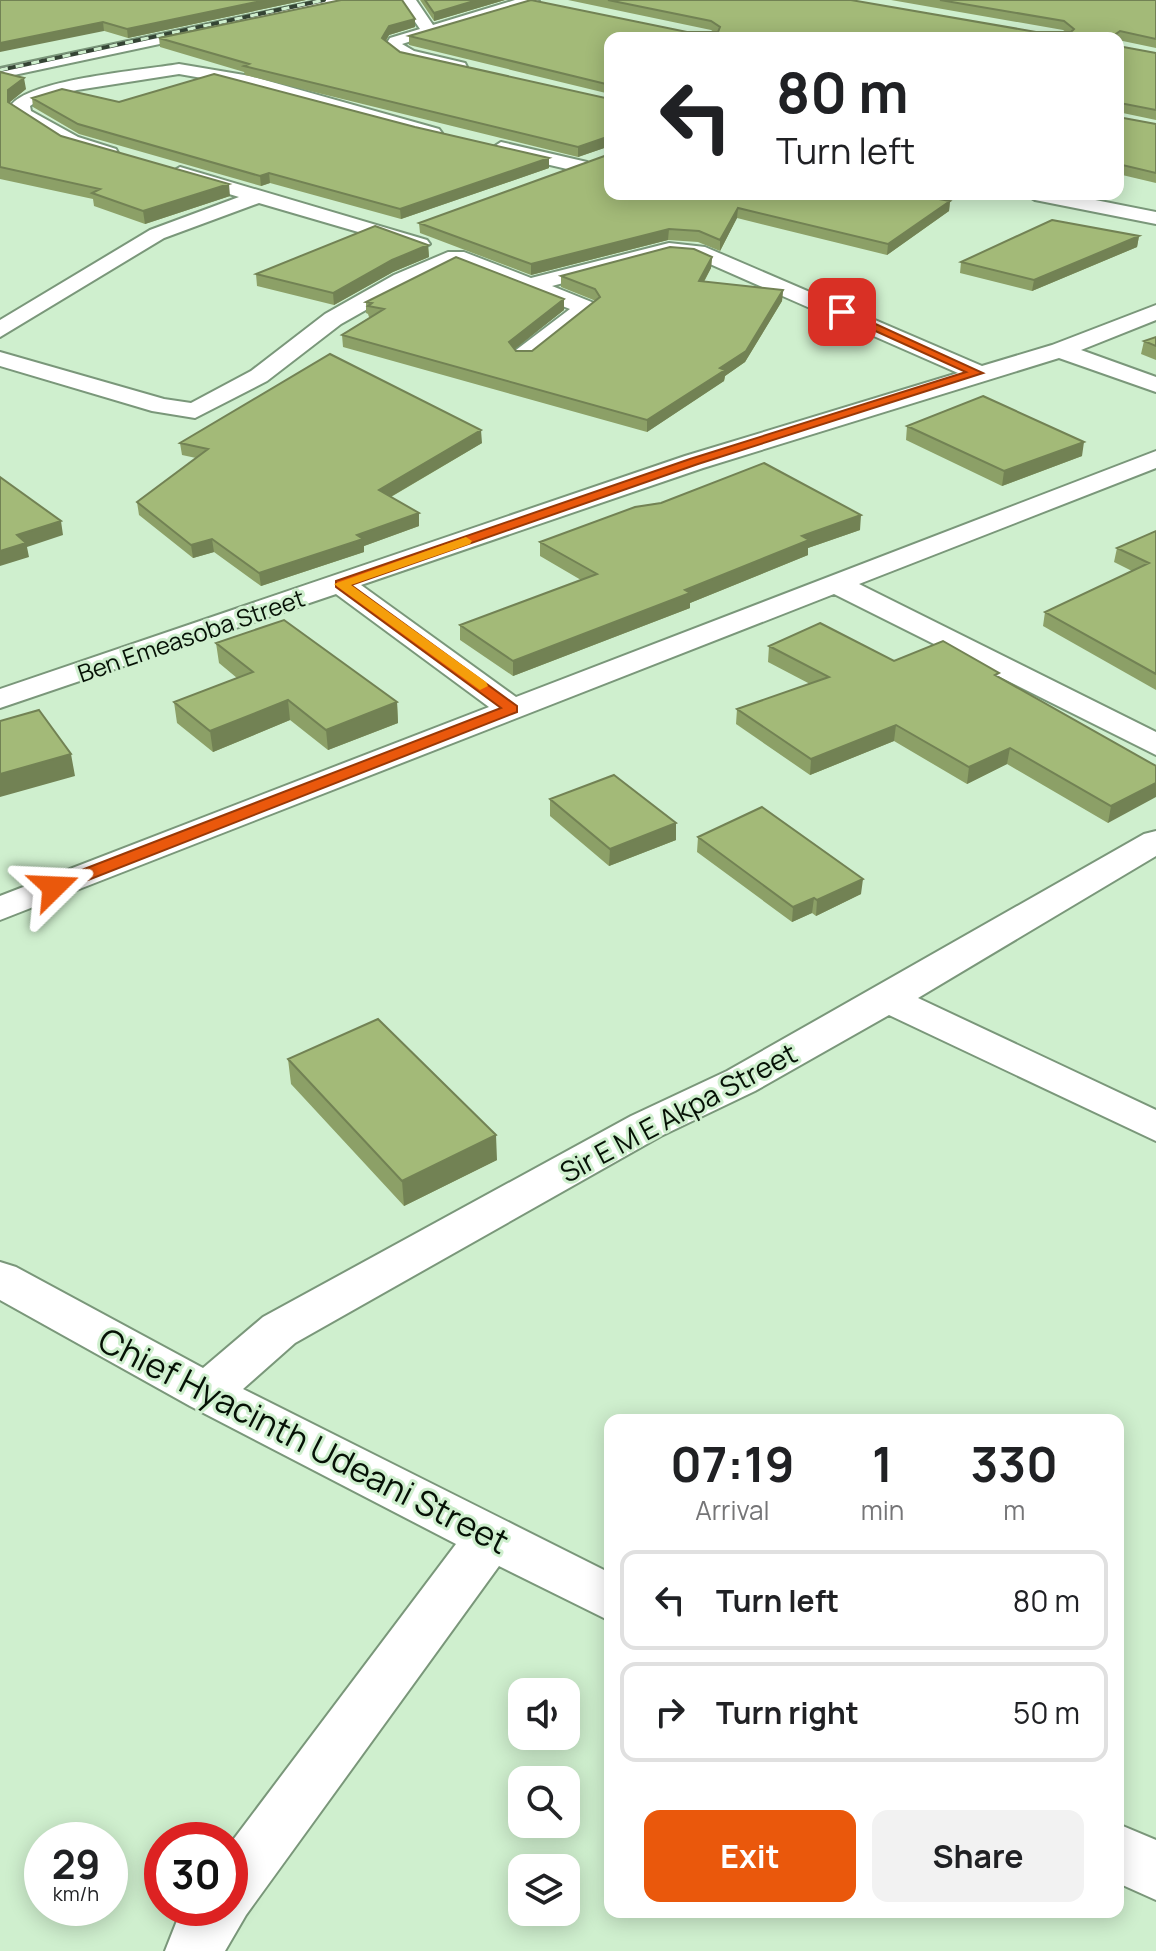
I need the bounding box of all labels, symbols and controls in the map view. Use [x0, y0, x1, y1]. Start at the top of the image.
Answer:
text: 80 m [776, 53, 909, 130]
icon: left [644, 64, 748, 168]
text: Turn left [776, 126, 915, 175]
pin [808, 278, 876, 346]
icon: arrive [820, 290, 864, 334]
street label: Ben Emeasoba Street [73, 581, 309, 689]
position arrow [12, 845, 96, 929]
street label: Sir E M E Akpa Street [553, 1033, 803, 1191]
street label: Chief Hyacinth Udeani Street [91, 1316, 517, 1564]
text: 07:19 [670, 1431, 795, 1496]
text: 1 [872, 1431, 893, 1496]
text: 330 [970, 1431, 1058, 1496]
text: Arrival [695, 1492, 769, 1528]
text: min [861, 1492, 904, 1528]
text: m [1003, 1492, 1025, 1528]
icon: left [648, 1578, 692, 1622]
text: Turn left [716, 1580, 839, 1621]
text: 80 m [1013, 1580, 1080, 1621]
map controls [508, 1678, 580, 1926]
button: sound [508, 1678, 580, 1750]
icon: right [648, 1690, 692, 1734]
text: Turn right [716, 1692, 859, 1733]
text: 50 m [1013, 1692, 1080, 1733]
button: search [508, 1766, 580, 1838]
button: Exit [644, 1810, 856, 1902]
button: Share [872, 1810, 1084, 1902]
speed limit sign: 30 [144, 1822, 248, 1926]
text: 29 [52, 1836, 100, 1891]
button: layers [508, 1854, 580, 1926]
text: km/h [53, 1880, 99, 1907]

